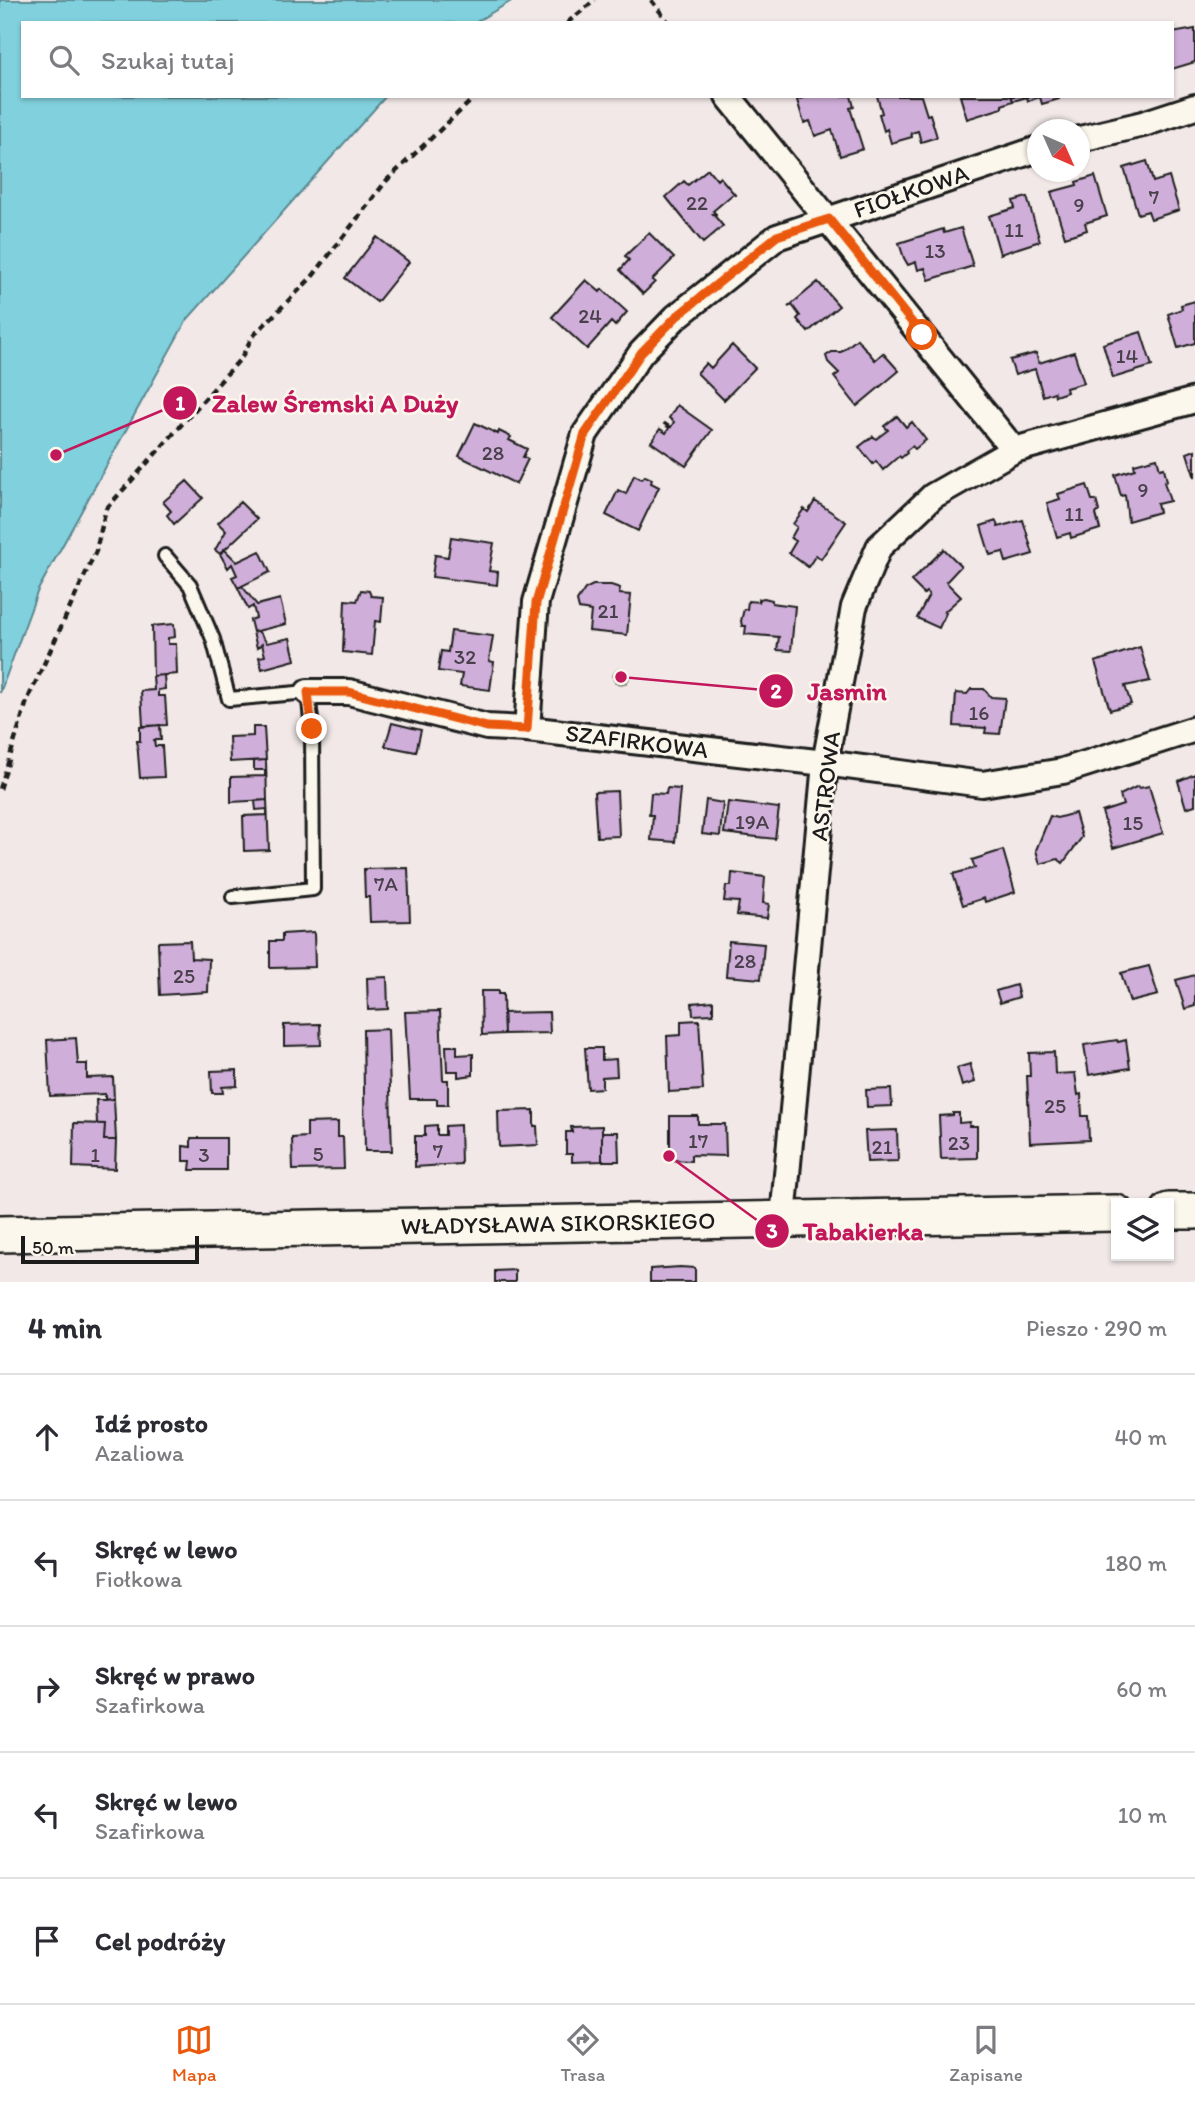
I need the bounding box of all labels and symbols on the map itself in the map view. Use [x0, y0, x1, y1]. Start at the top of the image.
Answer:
north arrow [1027, 119, 1090, 182]
street label: FIOŁKOWA [850, 158, 972, 224]
house number: 7 [1149, 184, 1159, 209]
house number: 22 [686, 190, 708, 215]
house number: 9 [1074, 192, 1084, 217]
house number: 11 [1004, 217, 1024, 242]
house number: 13 [924, 238, 946, 263]
house number: 24 [578, 303, 602, 328]
route start [906, 319, 937, 350]
house number: 14 [1116, 343, 1139, 368]
callout: Zalew Śremski A Duży [163, 379, 472, 426]
text: Zalew Śremski A Duży [212, 387, 459, 419]
text: 1 [175, 390, 185, 415]
house number: 28 [482, 440, 504, 465]
house number: 9 [1138, 477, 1148, 502]
house number: 11 [1064, 501, 1084, 526]
house number: 21 [598, 598, 619, 623]
house number: 32 [454, 644, 476, 669]
callout: Jasmin [758, 667, 901, 714]
text: Jasmin [806, 675, 887, 707]
text: 2 [770, 678, 782, 703]
house number: 16 [969, 700, 989, 725]
route end [296, 713, 327, 744]
street label: SZAFIRKOWA [564, 718, 710, 764]
street label: ASTROWA [804, 729, 846, 843]
house number: 19A [735, 809, 770, 834]
house number: 15 [1123, 810, 1143, 835]
house number: 7A [374, 871, 398, 896]
house number: 28 [734, 948, 756, 973]
house number: 25 [173, 963, 195, 988]
house number: 25 [1044, 1093, 1066, 1118]
house number: 17 [688, 1128, 708, 1153]
house number: 23 [948, 1130, 970, 1155]
house number: 21 [872, 1134, 893, 1159]
house number: 7 [433, 1138, 443, 1163]
house number: 5 [312, 1141, 324, 1166]
house number: 1 [90, 1142, 100, 1167]
house number: 3 [198, 1142, 210, 1167]
street label: WŁADYSŁAWA SIKORSKIEGO [400, 1206, 716, 1240]
callout: Tabakierka [754, 1207, 938, 1254]
text: Tabakierka [802, 1215, 924, 1247]
text: 3 [766, 1218, 778, 1243]
scale bar [21, 1233, 200, 1265]

